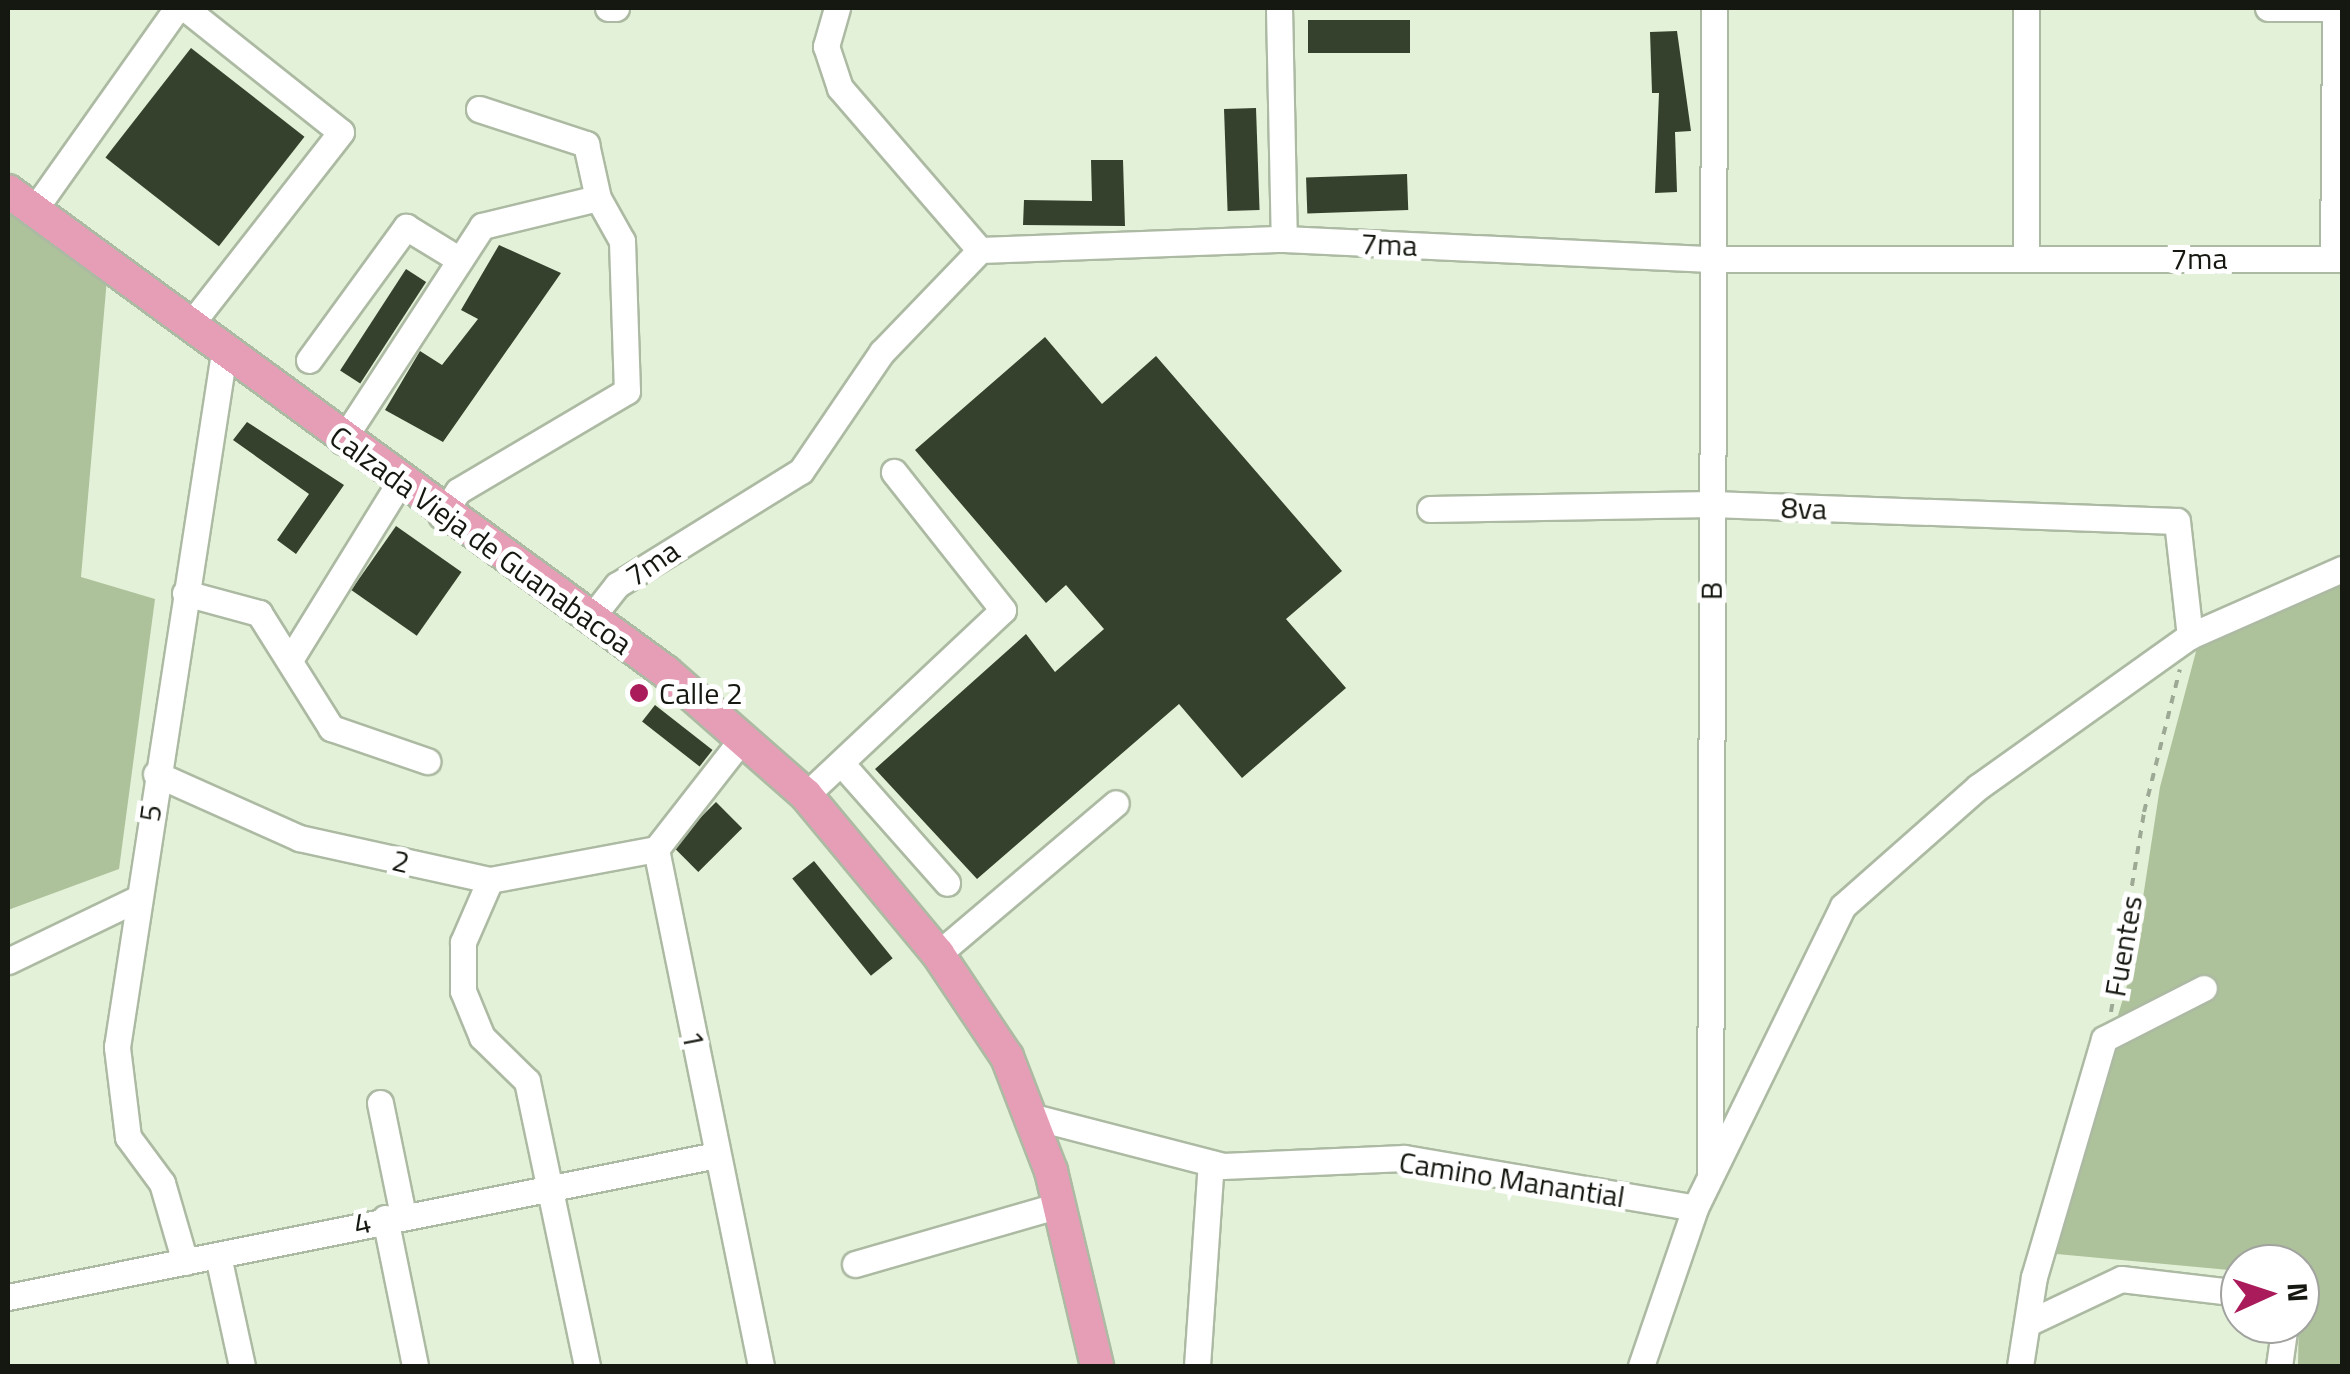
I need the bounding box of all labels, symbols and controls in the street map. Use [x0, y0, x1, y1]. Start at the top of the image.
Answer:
street label: 7ma [1360, 225, 1418, 263]
street label: 7ma [2171, 240, 2227, 276]
street label: Calzada Vieja de Guanabacoa [323, 418, 639, 662]
street label: 8va [1780, 489, 1828, 527]
street label: 7ma [618, 532, 686, 594]
street label: B [1693, 582, 1729, 600]
place label: Calle 2 [659, 675, 743, 711]
marker: Calle 2 [628, 682, 650, 704]
street label: 5 [131, 802, 169, 824]
street label: 2 [389, 842, 413, 880]
street label: Fuentes [2096, 893, 2150, 999]
street label: 1 [675, 1027, 713, 1051]
street label: Camino Manantial [1397, 1143, 1627, 1215]
street label: 4 [350, 1204, 374, 1242]
north arrow [2220, 1244, 2320, 1344]
text: N [2276, 1282, 2320, 1303]

